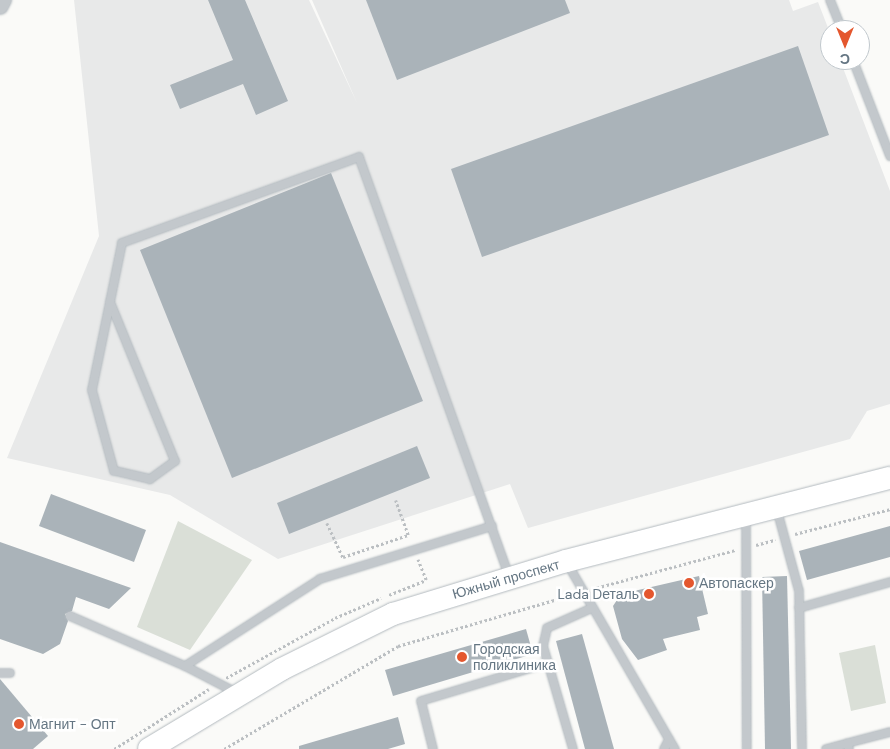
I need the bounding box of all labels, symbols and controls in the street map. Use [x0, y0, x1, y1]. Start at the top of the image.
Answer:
north arrow [820, 20, 870, 70]
text: С [840, 50, 850, 68]
street label: Южный проспект [450, 556, 562, 602]
place label: Автопаскер [699, 575, 774, 591]
marker: Автопаскер [683, 577, 695, 589]
place label: Lada Dеталь [557, 586, 639, 602]
marker: Lada Dеталь [643, 588, 655, 600]
place label: Городская поликлиника [473, 641, 556, 674]
marker: Городская поликлиника [455, 650, 469, 664]
place label: Магнит - Опт [29, 716, 116, 732]
marker: Магнит - Опт [13, 718, 25, 730]

